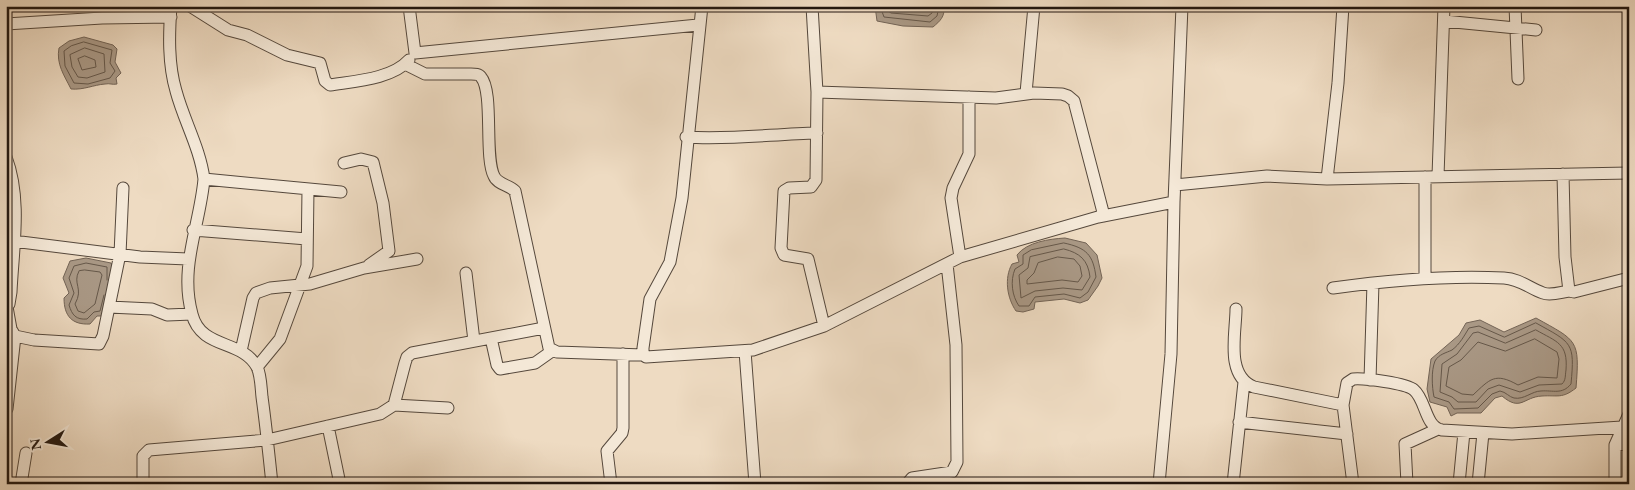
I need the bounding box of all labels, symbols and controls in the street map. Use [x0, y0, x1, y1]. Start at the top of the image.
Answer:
north arrow [22, 418, 72, 468]
text: N [25, 437, 45, 452]

